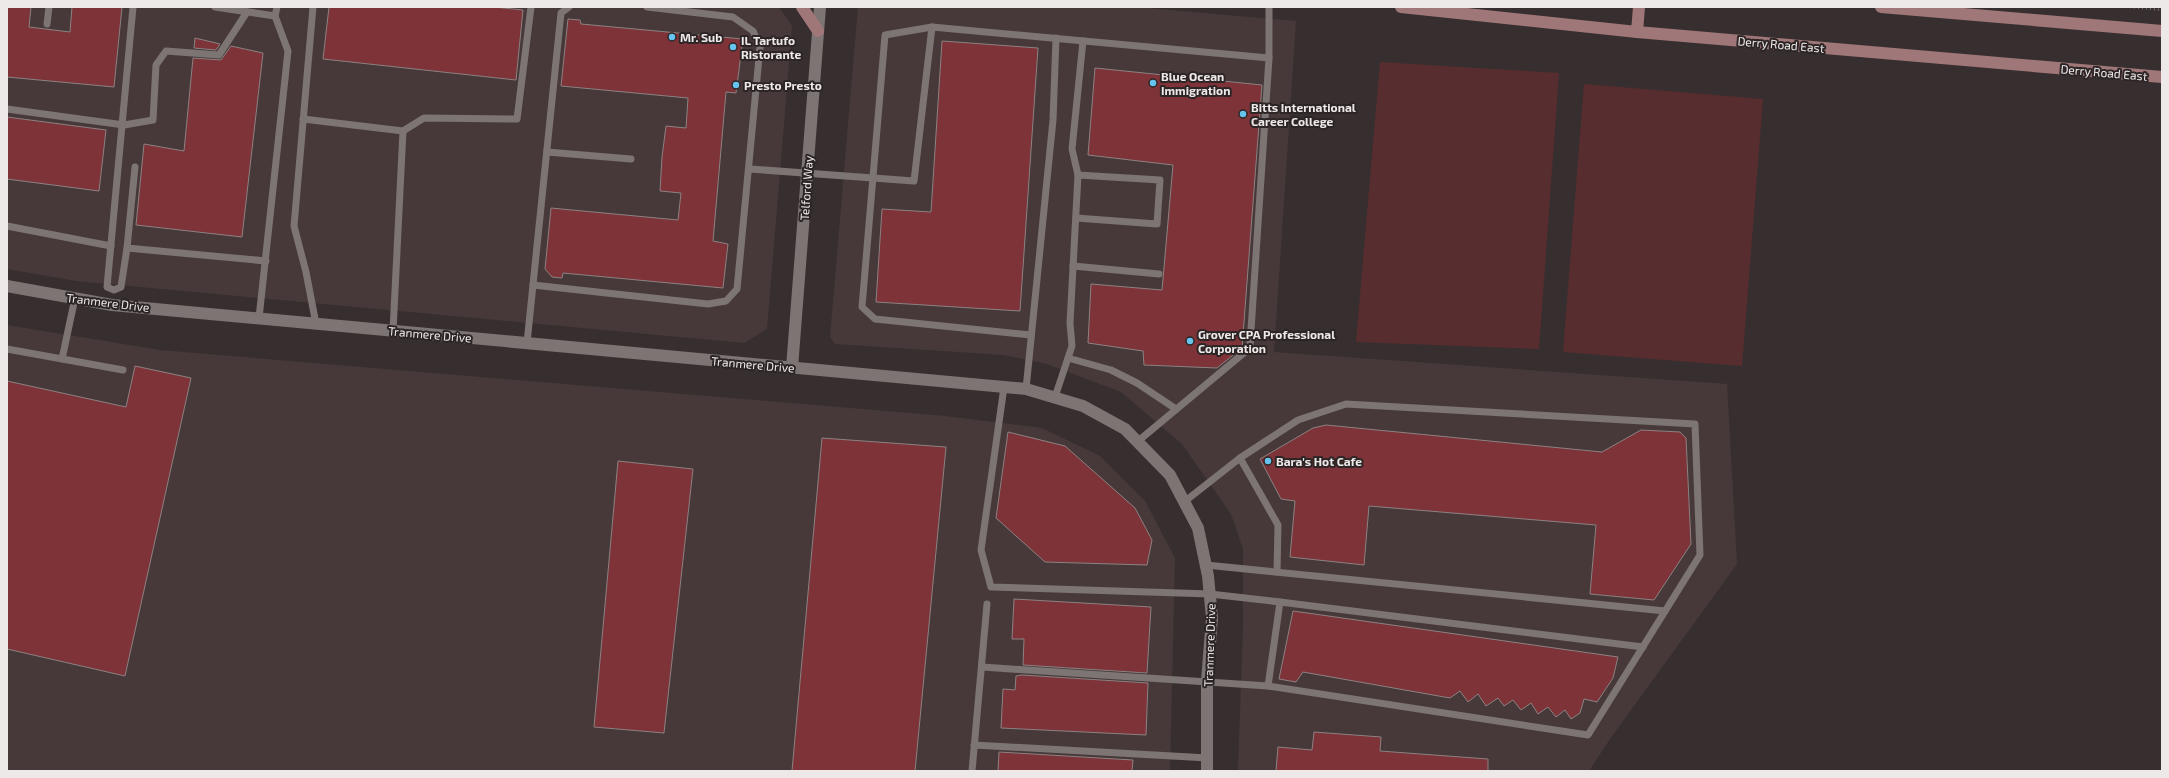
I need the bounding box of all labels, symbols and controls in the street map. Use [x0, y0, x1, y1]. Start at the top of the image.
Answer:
place label: Mr. Sub [680, 30, 722, 44]
marker: Mr. Sub [667, 32, 677, 42]
place label: IL Tartufo Ristorante [741, 33, 802, 61]
street label: Derry Road East [1737, 33, 1825, 55]
marker: IL Tartufo Ristorante [728, 42, 738, 52]
street label: Derry Road East [2060, 61, 2148, 83]
place label: Blue Ocean Immigration [1161, 69, 1230, 97]
place label: Presto Presto [744, 78, 822, 92]
marker: Blue Ocean Immigration [1148, 78, 1158, 88]
marker: Presto Presto [731, 80, 741, 90]
place label: Bitts International Career College [1251, 100, 1356, 128]
marker: Bitts International Career College [1238, 109, 1248, 119]
street label: Telford Way [797, 154, 815, 221]
street label: Tranmere Drive [66, 290, 150, 314]
street label: Tranmere Drive [388, 323, 472, 345]
place label: Grover CPA Professional Corporation [1198, 327, 1335, 355]
marker: Grover CPA Professional Corporation [1185, 336, 1195, 346]
street label: Tranmere Drive [711, 353, 795, 375]
place label: Bara's Hot Cafe [1276, 454, 1362, 468]
marker: Bara's Hot Cafe [1263, 456, 1273, 466]
street label: Tranmere Drive [1201, 603, 1217, 687]

